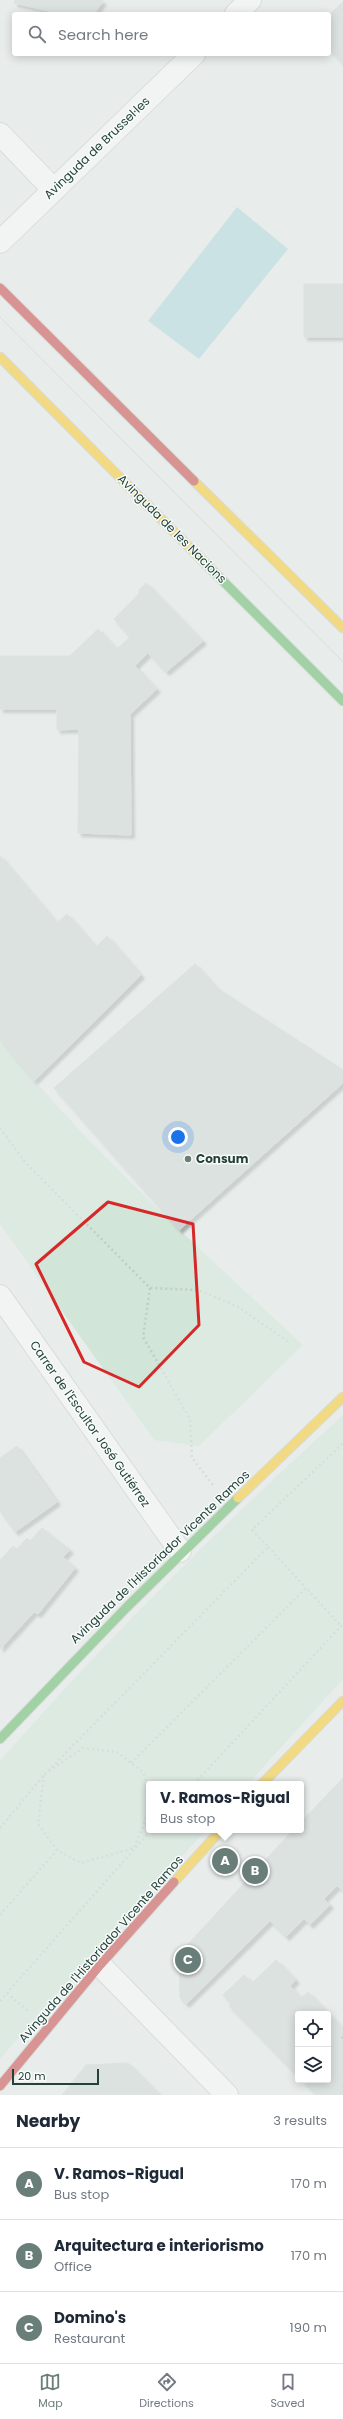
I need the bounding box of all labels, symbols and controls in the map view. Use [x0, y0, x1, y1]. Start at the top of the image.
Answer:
search box [12, 12, 331, 56]
icon: search [26, 23, 48, 45]
text: Search here [58, 24, 148, 45]
street label: Avinguda de Brussel·les [40, 93, 153, 203]
street label: Avinguda de les Nacions [114, 470, 231, 587]
your location [168, 1127, 188, 1147]
place label: Consum [196, 1150, 249, 1167]
marker: Consum [183, 1154, 193, 1164]
street label: Carrer de l'Escultor José Gutiérrez [26, 1337, 155, 1510]
street label: Avinguda de l'Historiador Vicente Ramos [66, 1466, 253, 1647]
popup [146, 1781, 304, 1833]
text: V. Ramos-Rigual [160, 1787, 290, 1808]
text: Bus stop [160, 1809, 215, 1828]
pin: A [212, 1846, 238, 1876]
street label: Avinguda de l'Historiador Vicente Ramos [14, 1851, 187, 2046]
pin: B [242, 1856, 268, 1886]
pin: C [175, 1945, 201, 1975]
map controls [295, 2011, 331, 2083]
button: locate [295, 2011, 331, 2047]
button: layers [295, 2047, 331, 2083]
scale bar [12, 2067, 99, 2086]
text: 20 m [18, 2068, 46, 2084]
text: Nearby [16, 2109, 80, 2133]
text: 3 results [273, 2111, 327, 2130]
text: V. Ramos-Rigual [54, 2163, 184, 2184]
text: A [24, 2174, 34, 2193]
text: 170 m [291, 2174, 327, 2193]
text: Bus stop [54, 2185, 109, 2204]
text: Arquitectura e interiorismo [54, 2235, 264, 2256]
text: B [25, 2246, 33, 2265]
text: 170 m [291, 2246, 327, 2265]
text: Office [54, 2257, 92, 2276]
text: Domino's [54, 2307, 126, 2328]
text: C [24, 2318, 34, 2337]
text: 190 m [290, 2318, 327, 2337]
text: Restaurant [54, 2329, 125, 2348]
tab: Map [38, 2371, 63, 2412]
tab: Directions [139, 2371, 194, 2412]
tab: Saved [270, 2371, 305, 2412]

